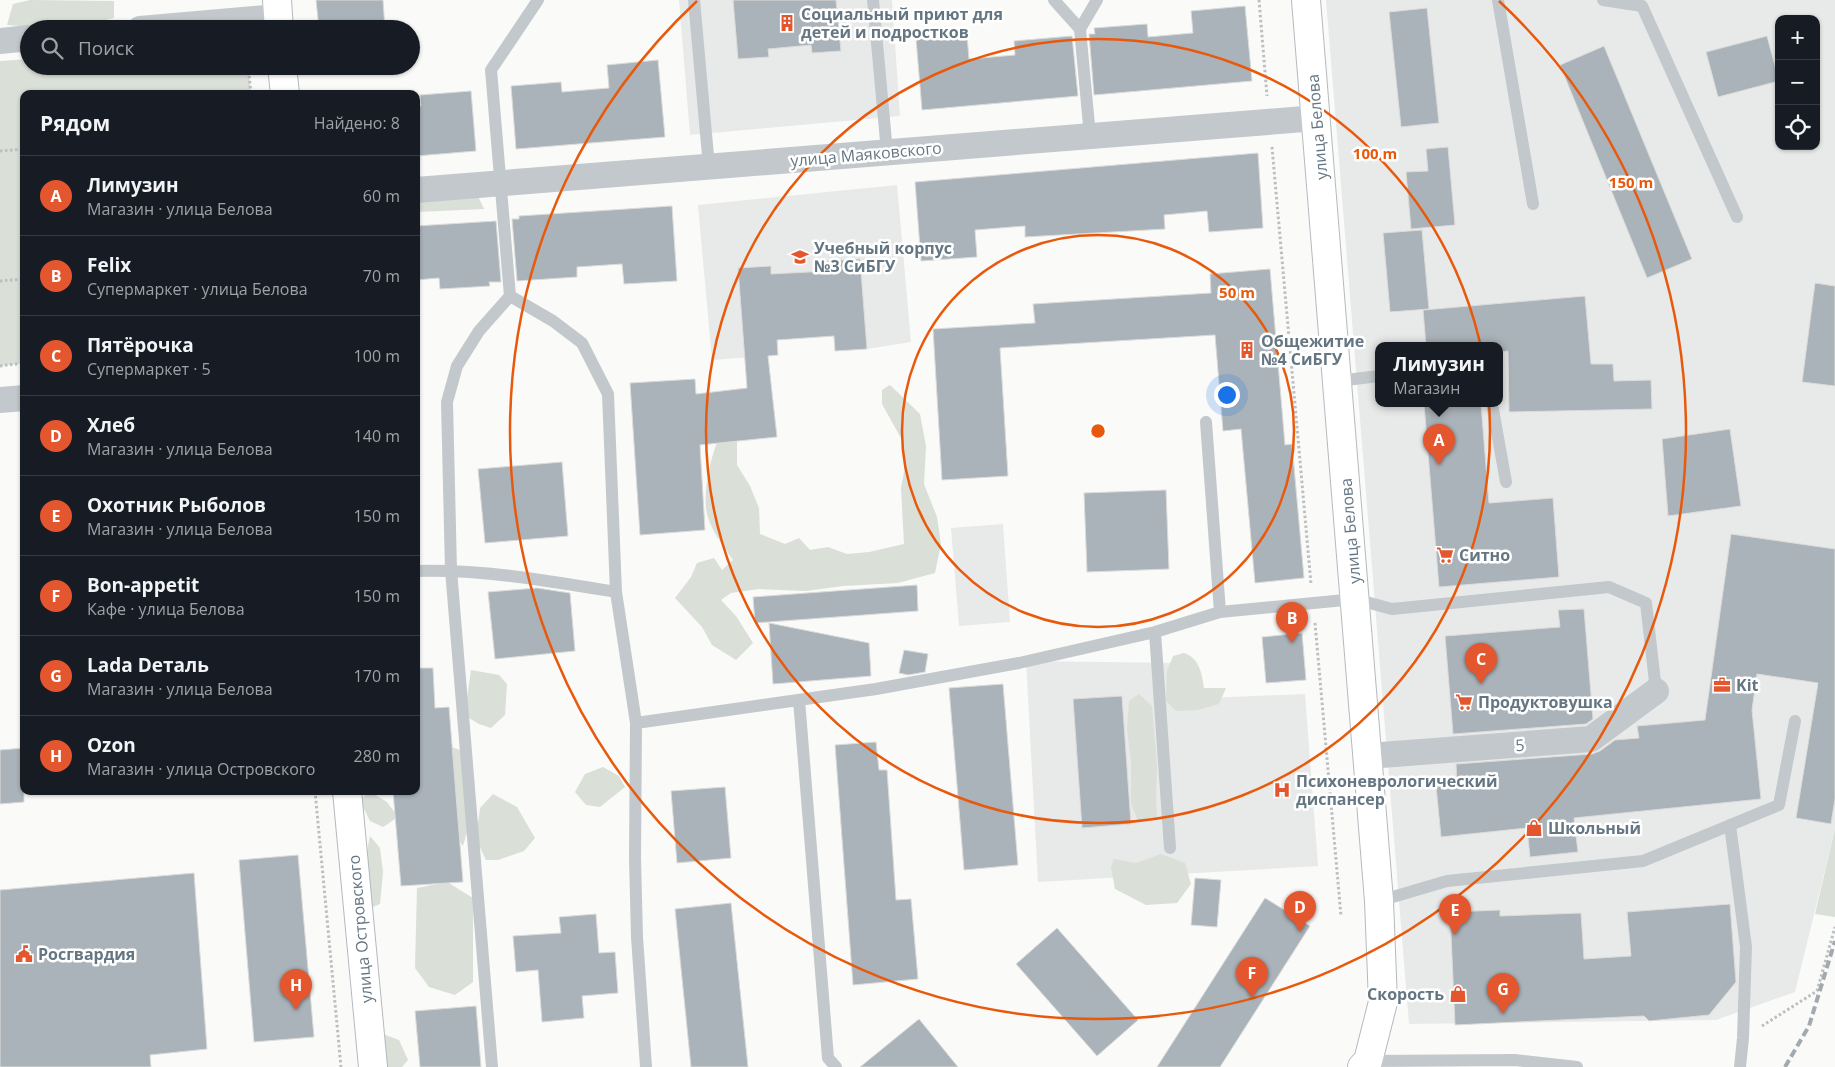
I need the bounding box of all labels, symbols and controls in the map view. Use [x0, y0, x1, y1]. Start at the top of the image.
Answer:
place label: Социальный приют для детей и подростков [801, 3, 1003, 43]
building icon: Социальный приют для детей и подростков [777, 13, 797, 33]
map controls [1775, 15, 1820, 150]
button: + [1775, 15, 1820, 60]
search box [20, 20, 420, 75]
icon: search [38, 34, 66, 62]
text: Поиск [78, 35, 134, 61]
button: − [1775, 60, 1820, 105]
street label: улица Белова [1301, 73, 1333, 181]
button: locate [1775, 105, 1820, 150]
text: Рядом [40, 109, 110, 137]
text: Найдено: 8 [314, 112, 400, 134]
street label: улица Маяковского [789, 136, 943, 172]
text: 100 m [1353, 143, 1397, 163]
text: Лимузин [87, 172, 179, 198]
text: 150 m [1609, 172, 1653, 192]
text: A [50, 185, 62, 207]
text: 60 m [363, 185, 400, 207]
text: Магазин · улица Белова [87, 198, 273, 220]
place label: Учебный корпус №3 СиБГУ [814, 237, 952, 277]
school or university icon: Учебный корпус №3 СиБГУ [790, 247, 810, 267]
text: Felix [87, 252, 131, 278]
text: B [51, 265, 61, 287]
text: 70 m [363, 265, 400, 287]
text: Супермаркет · улица Белова [87, 278, 308, 300]
text: 50 m [1219, 282, 1255, 302]
place label: Общежитие №4 СиБГУ [1261, 330, 1364, 370]
text: Пятёрочка [87, 332, 194, 358]
building icon: Общежитие №4 СиБГУ [1237, 340, 1257, 360]
popup [1375, 342, 1503, 407]
text: C [51, 345, 61, 367]
text: 100 m [354, 345, 400, 367]
text: Лимузин [1393, 351, 1485, 377]
text: Супермаркет · 5 [87, 358, 211, 380]
text: Магазин [1393, 377, 1460, 399]
your location [1214, 382, 1240, 408]
text: Хлеб [87, 412, 135, 438]
centre of rings [1089, 422, 1107, 440]
pin: A [1423, 424, 1455, 465]
text: D [50, 425, 62, 447]
text: 140 m [354, 425, 400, 447]
text: Магазин · улица Белова [87, 438, 273, 460]
street label: улица Белова [1334, 477, 1366, 585]
text: Охотник Рыболов [87, 492, 266, 518]
text: E [52, 505, 60, 527]
text: 150 m [354, 505, 400, 527]
text: Магазин · улица Белова [87, 518, 273, 540]
place label: Ситно [1459, 544, 1510, 566]
supermarket icon: Ситно [1435, 545, 1455, 565]
text: Bon-appetit [87, 572, 199, 598]
text: F [52, 585, 60, 607]
text: 150 m [354, 585, 400, 607]
text: Кафе · улица Белова [87, 598, 245, 620]
pin: B [1276, 602, 1308, 643]
pin: C [1465, 643, 1497, 684]
text: Lada Dеталь [87, 652, 209, 678]
text: G [50, 665, 62, 687]
text: 170 m [354, 665, 400, 687]
place label: Kit [1736, 674, 1759, 696]
office icon: Kit [1712, 675, 1732, 695]
text: Магазин · улица Белова [87, 678, 273, 700]
place label: Продуктовушка [1478, 691, 1613, 713]
supermarket icon: Продуктовушка [1454, 692, 1474, 712]
text: Ozon [87, 732, 136, 758]
street label: 5 [1515, 734, 1525, 756]
text: H [50, 745, 62, 767]
text: 280 m [354, 745, 400, 767]
text: Магазин · улица Островского [87, 758, 315, 780]
place label: Психоневрологический диспансер [1296, 770, 1498, 810]
hospital icon: Психоневрологический диспансер [1272, 780, 1292, 800]
place label: Школьный [1548, 817, 1641, 839]
shop icon: Школьный [1524, 818, 1544, 838]
street label: улица Островского [343, 854, 377, 1004]
pin: D [1284, 891, 1316, 932]
pin: E [1439, 894, 1471, 935]
place label: Росгвардия [38, 943, 135, 965]
public building icon: Росгвардия [14, 944, 34, 964]
pin: F [1236, 957, 1268, 998]
pin: H [280, 969, 312, 1010]
pin: G [1487, 973, 1519, 1014]
place label: Скорость [1367, 983, 1444, 1005]
shop icon: Скорость [1448, 984, 1468, 1004]

